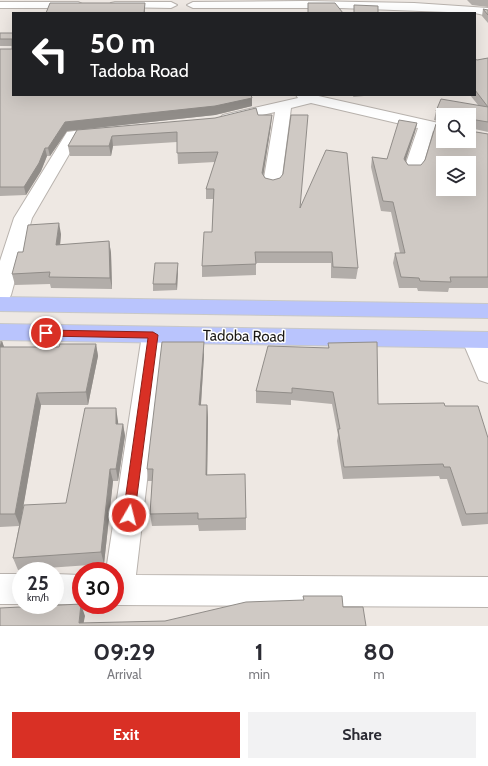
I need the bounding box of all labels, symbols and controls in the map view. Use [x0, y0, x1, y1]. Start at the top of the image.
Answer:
text: 50 m [90, 26, 155, 60]
icon: left [24, 28, 76, 80]
text: Tadoba Road [90, 60, 189, 82]
map controls [436, 108, 476, 196]
button: search [436, 108, 476, 148]
button: layers [436, 156, 476, 196]
pin [29, 316, 63, 350]
icon: arrive [35, 322, 57, 344]
street label: Tadoba Road [203, 326, 285, 346]
position arrow [108, 494, 150, 536]
speed limit sign: 30 [72, 562, 124, 614]
text: 25 [27, 571, 49, 595]
text: km/h [27, 591, 49, 604]
text: 09:29 [93, 637, 155, 666]
text: 1 [255, 637, 264, 666]
text: 80 [363, 637, 395, 666]
text: Arrival [107, 666, 142, 682]
text: min [249, 666, 270, 682]
text: m [373, 666, 385, 682]
button: Exit [12, 712, 240, 758]
button: Share [248, 712, 476, 758]

